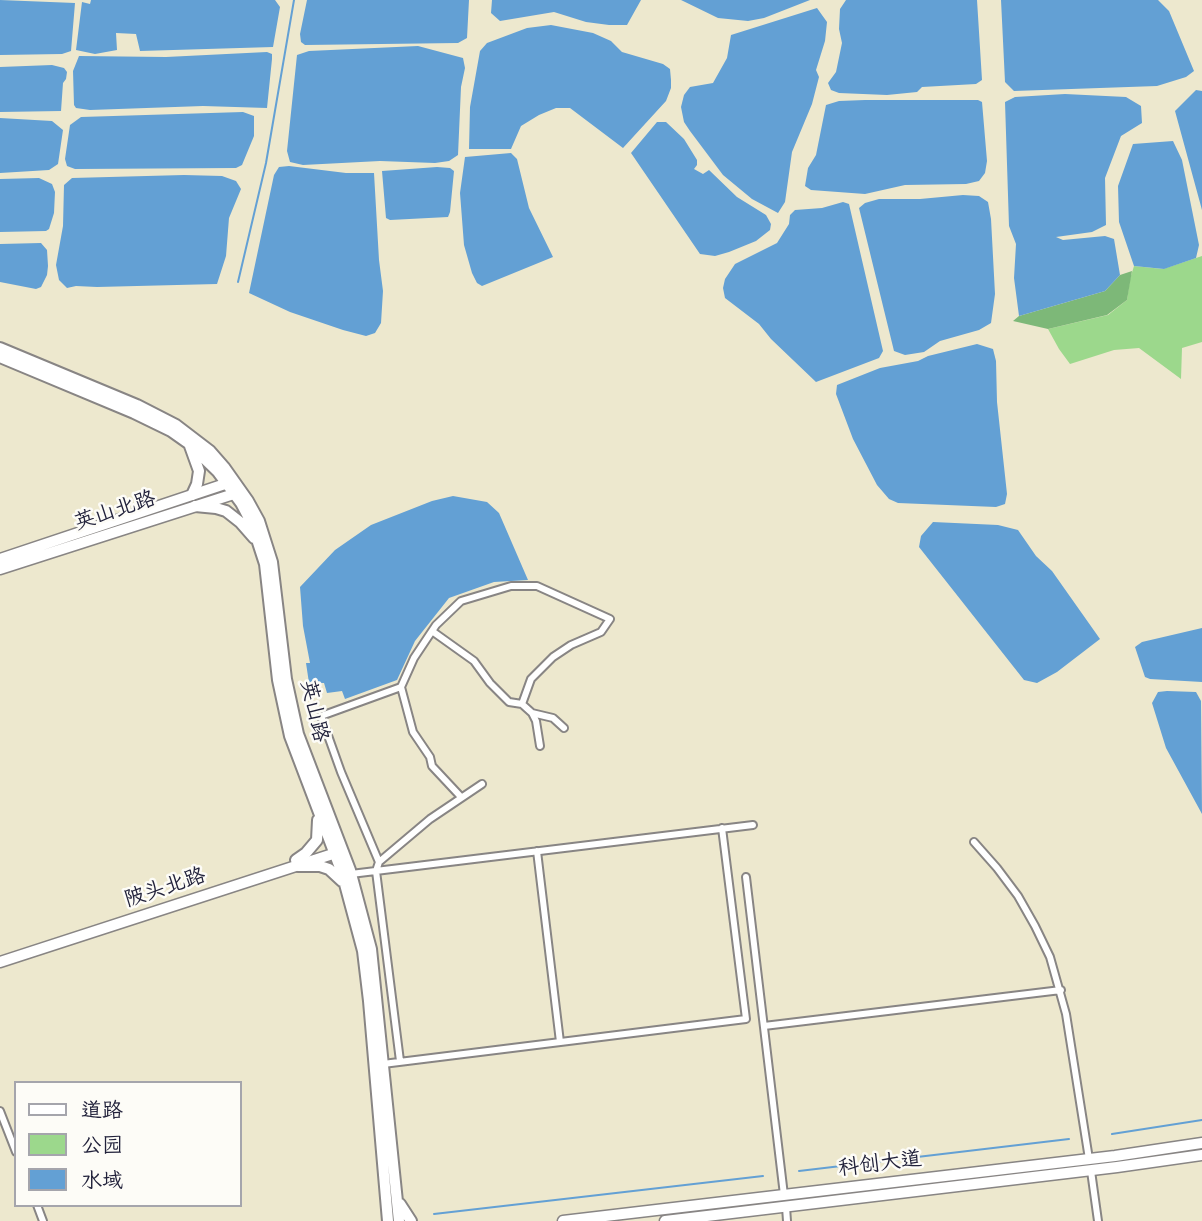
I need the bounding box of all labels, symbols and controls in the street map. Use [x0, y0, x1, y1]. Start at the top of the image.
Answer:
street label: 英山北路 [71, 486, 159, 536]
street label: 英山路 [295, 677, 333, 745]
street label: 陂头北路 [121, 863, 209, 913]
legend [14, 1081, 242, 1207]
text: 道路 [81, 1095, 123, 1124]
text: 公园 [81, 1130, 123, 1159]
street label: 科创大道 [837, 1146, 923, 1182]
text: 水域 [81, 1165, 123, 1194]

